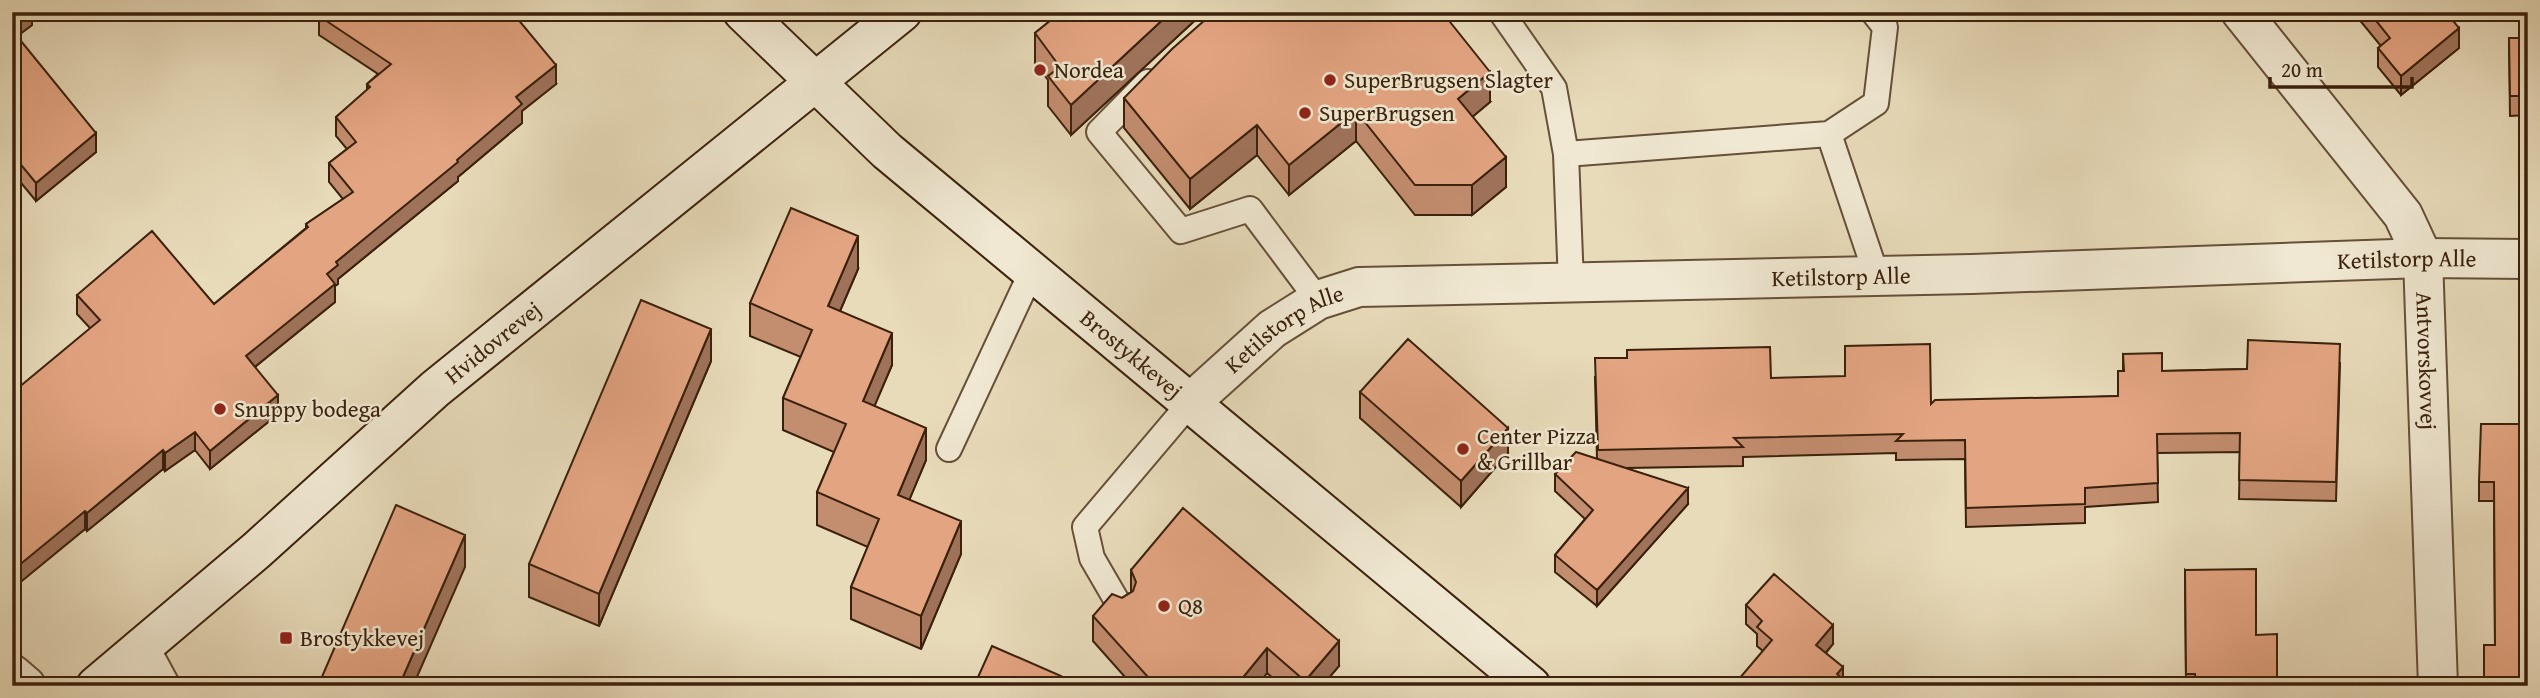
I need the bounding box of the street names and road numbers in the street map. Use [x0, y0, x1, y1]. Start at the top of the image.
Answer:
street label: Ketilstorp Alle [2337, 241, 2476, 277]
street label: Ketilstorp Alle [1771, 258, 1911, 294]
street label: Ketilstorp Alle [1217, 276, 1347, 380]
street label: Antvorskovvej [2408, 291, 2446, 430]
street label: Hvidovrevej [437, 293, 548, 391]
street label: Brostykkevej [1073, 301, 1190, 406]

